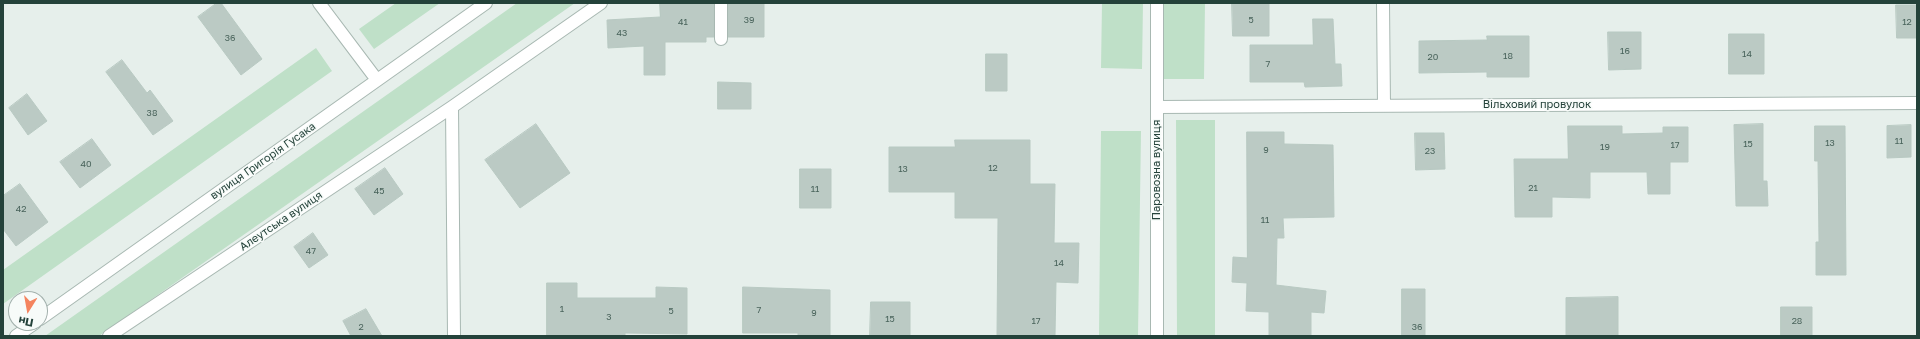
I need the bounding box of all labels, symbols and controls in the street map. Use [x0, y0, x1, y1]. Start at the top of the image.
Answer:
house number: 39 [744, 15, 754, 25]
house number: 5 [1248, 15, 1254, 25]
house number: 41 [678, 17, 688, 27]
house number: 12 [1902, 17, 1912, 27]
house number: 43 [617, 28, 627, 38]
house number: 36 [225, 33, 235, 43]
house number: 16 [1620, 46, 1630, 56]
house number: 14 [1742, 49, 1752, 59]
house number: 18 [1503, 51, 1513, 61]
house number: 20 [1428, 52, 1438, 62]
house number: 7 [1266, 59, 1270, 69]
street label: Вільховий провулок [1483, 98, 1591, 112]
house number: 38 [147, 108, 157, 118]
street label: вулиця Григорія Гусака [208, 120, 318, 202]
street label: Паровозна вулиця [1150, 120, 1164, 220]
house number: 11 [1895, 136, 1903, 146]
house number: 13 [1825, 138, 1835, 148]
house number: 15 [1743, 139, 1753, 149]
house number: 17 [1670, 140, 1680, 150]
house number: 19 [1600, 142, 1610, 152]
house number: 9 [1263, 145, 1269, 155]
house number: 23 [1425, 146, 1435, 156]
house number: 40 [80, 159, 92, 169]
house number: 12 [988, 163, 998, 173]
house number: 13 [898, 164, 908, 174]
house number: 21 [1528, 183, 1538, 193]
house number: 11 [811, 184, 819, 194]
house number: 45 [374, 186, 384, 196]
street label: Алеутська вулиця [237, 188, 325, 254]
house number: 42 [16, 204, 26, 214]
house number: 11 [1261, 215, 1269, 225]
house number: 47 [306, 246, 316, 256]
house number: 14 [1054, 258, 1064, 268]
north arrow [8, 291, 48, 331]
house number: 1 [560, 304, 564, 314]
house number: 7 [757, 305, 761, 315]
house number: 5 [668, 306, 674, 316]
house number: 9 [811, 308, 817, 318]
house number: 3 [606, 312, 612, 322]
text: Пн [17, 314, 34, 330]
house number: 15 [885, 314, 895, 324]
house number: 17 [1031, 316, 1041, 326]
house number: 28 [1792, 316, 1802, 326]
house number: 2 [358, 322, 364, 332]
house number: 36 [1412, 322, 1422, 332]

